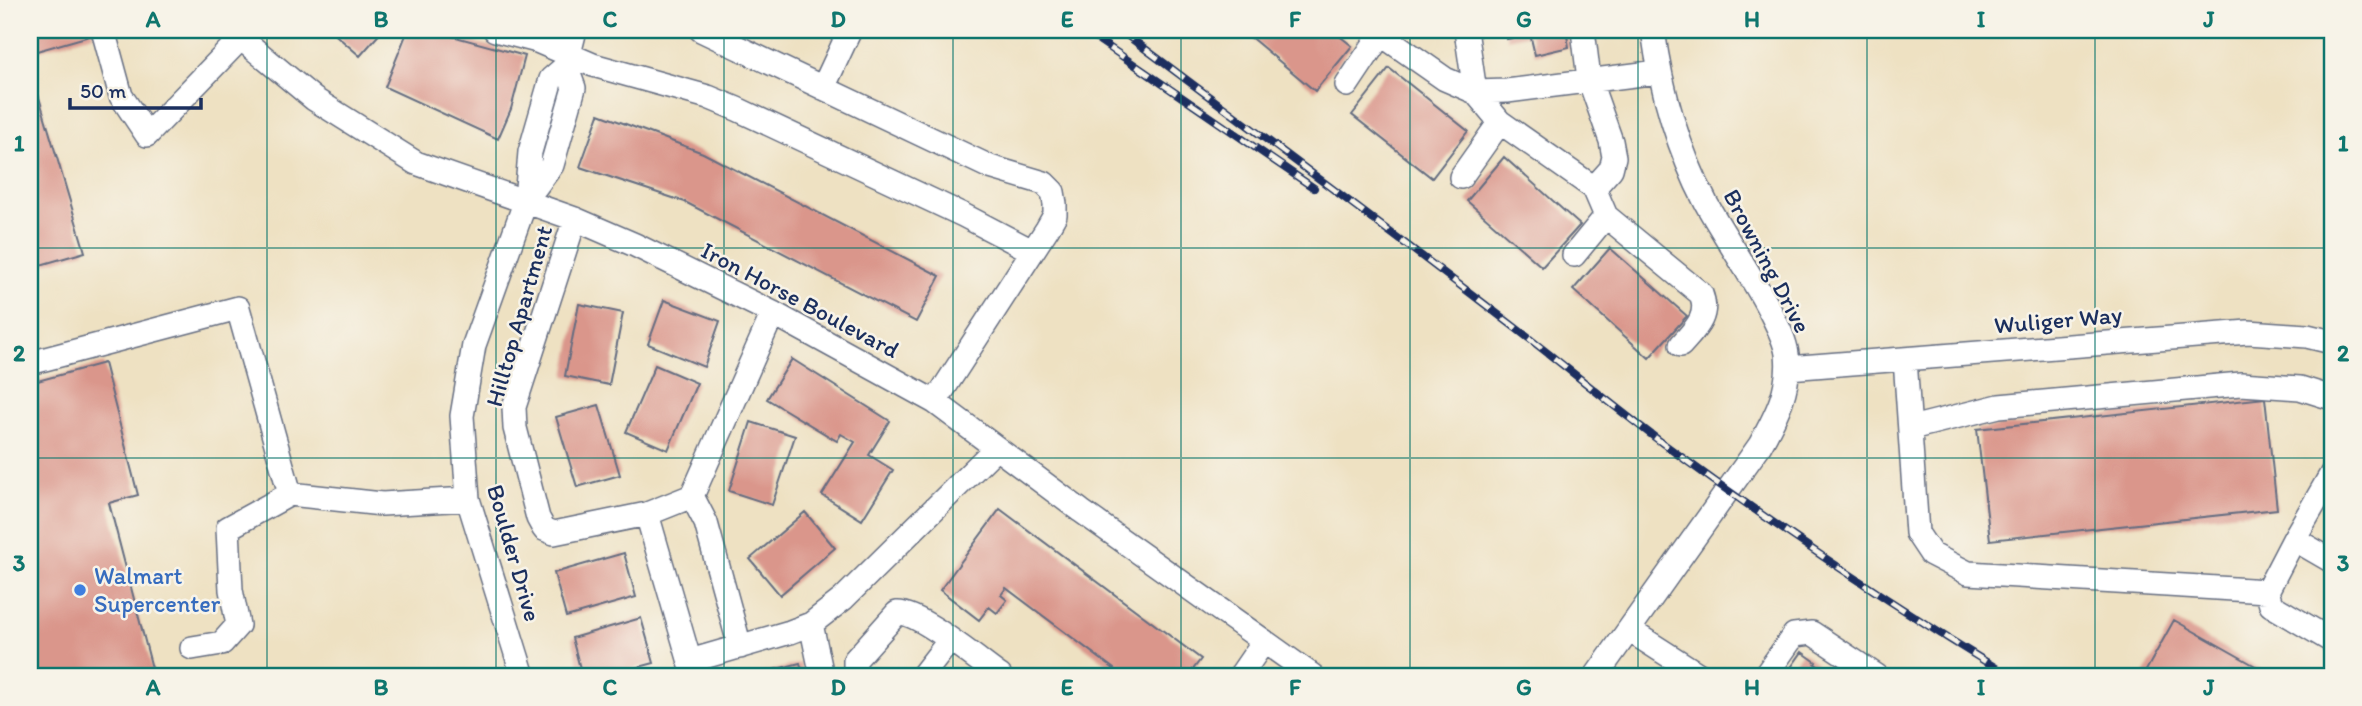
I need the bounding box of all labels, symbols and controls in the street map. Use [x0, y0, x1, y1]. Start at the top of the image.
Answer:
text: A [145, 5, 161, 33]
text: B [374, 5, 389, 33]
text: C [603, 5, 618, 33]
text: D [830, 5, 846, 33]
text: E [1061, 5, 1074, 33]
text: F [1289, 5, 1302, 33]
text: G [1516, 5, 1532, 33]
text: H [1744, 5, 1760, 33]
text: I [1977, 5, 1986, 33]
text: J [2202, 5, 2215, 33]
scale bar [70, 66, 201, 110]
text: 50 m [80, 78, 127, 103]
text: 1 [14, 129, 25, 157]
text: 1 [2338, 129, 2349, 157]
street label: Browning Drive [1717, 184, 1817, 338]
street label: Hilltop Apartment [479, 222, 558, 410]
street label: Iron Horse Boulevard [696, 235, 904, 364]
street label: Wuliger Way [1993, 299, 2123, 340]
text: 2 [13, 339, 26, 367]
text: 2 [2337, 339, 2350, 367]
street label: Boulder Drive [481, 481, 548, 625]
text: 3 [13, 549, 26, 577]
text: 3 [2337, 549, 2350, 577]
place label: Walmart Supercenter [94, 561, 221, 618]
marker: Walmart Supercenter [72, 582, 88, 598]
text: A [145, 673, 161, 701]
text: B [374, 673, 389, 701]
text: C [603, 673, 618, 701]
text: D [830, 673, 846, 701]
text: E [1061, 673, 1074, 701]
text: F [1289, 673, 1302, 701]
text: G [1516, 673, 1532, 701]
text: H [1744, 673, 1760, 701]
text: I [1977, 673, 1986, 701]
text: J [2202, 673, 2215, 701]

